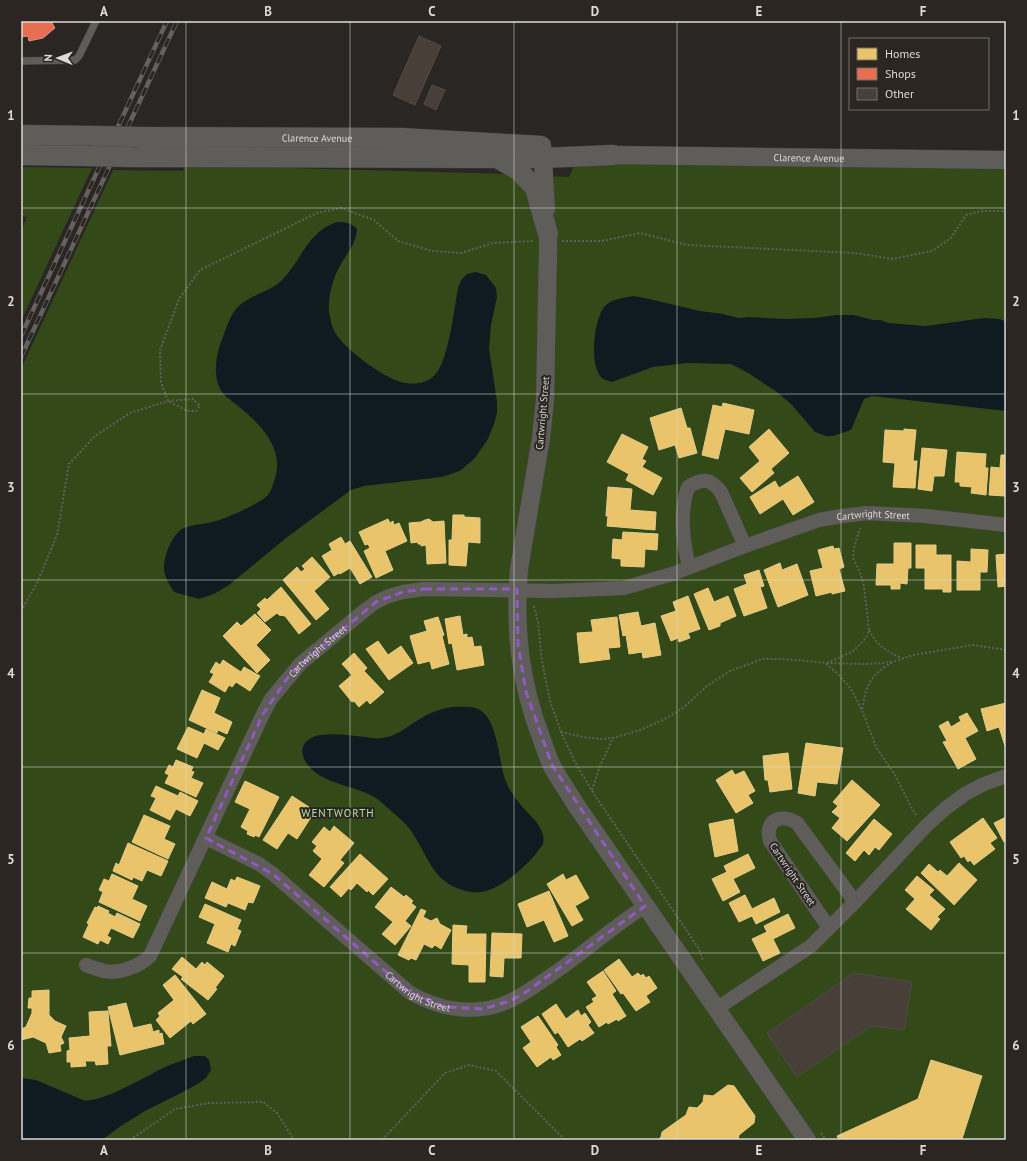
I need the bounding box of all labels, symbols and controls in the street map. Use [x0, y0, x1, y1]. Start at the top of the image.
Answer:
text: A [100, 3, 108, 20]
text: B [264, 3, 272, 20]
text: C [428, 3, 436, 20]
text: D [591, 3, 599, 20]
text: E [756, 3, 763, 20]
text: F [920, 3, 927, 20]
north arrow [38, 38, 78, 78]
legend [849, 38, 989, 110]
text: Homes [885, 46, 920, 61]
text: N [41, 54, 55, 62]
text: Shops [885, 66, 916, 81]
text: Other [885, 86, 914, 101]
text: 1 [7, 107, 15, 124]
text: 1 [1012, 107, 1020, 124]
street label: Clarence Avenue [282, 132, 352, 145]
street label: Clarence Avenue [774, 151, 844, 165]
text: 2 [7, 293, 15, 310]
text: 2 [1012, 293, 1020, 310]
street label: Cartwright Street [533, 375, 552, 450]
text: 3 [7, 479, 15, 496]
text: 3 [1012, 479, 1020, 496]
street label: Cartwright Street [836, 507, 911, 524]
street label: Cartwright Street [286, 622, 350, 680]
text: 4 [7, 665, 15, 682]
text: 4 [1012, 665, 1020, 682]
district label: WENTWORTH [301, 806, 375, 820]
street label: Cartwright Street [767, 840, 819, 909]
text: 5 [7, 851, 15, 868]
text: 5 [1012, 851, 1020, 868]
street label: Cartwright Street [382, 968, 452, 1015]
text: 6 [7, 1037, 15, 1054]
text: 6 [1012, 1037, 1020, 1054]
text: A [100, 1142, 108, 1159]
text: B [264, 1142, 272, 1159]
text: C [428, 1142, 436, 1159]
text: D [591, 1142, 599, 1159]
text: E [756, 1142, 763, 1159]
text: F [920, 1142, 927, 1159]

